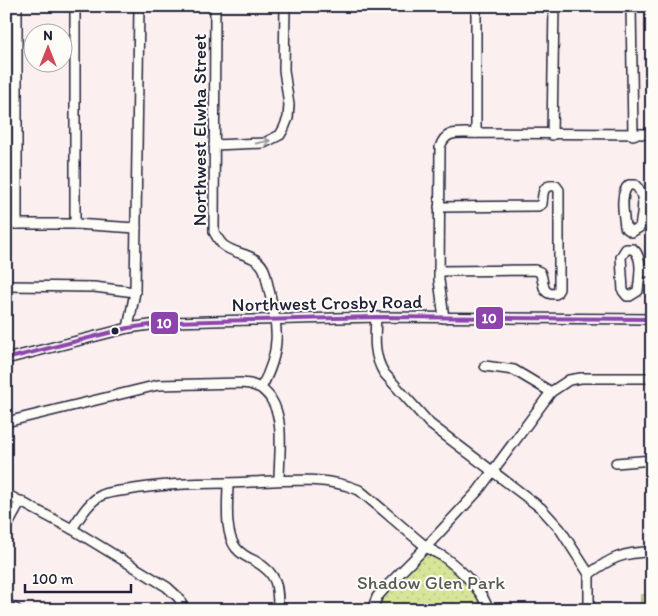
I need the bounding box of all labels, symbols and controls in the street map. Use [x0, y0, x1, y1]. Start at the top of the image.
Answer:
north arrow [22, 22, 72, 72]
text: N [43, 27, 53, 44]
street label: Northwest Elwha Street [188, 34, 211, 226]
one-way arrow [254, 137, 270, 146]
street label: Northwest Crosby Road [232, 290, 422, 316]
line badge: 10 [475, 306, 504, 330]
text: 10 [481, 310, 497, 327]
line badge: 10 [150, 311, 179, 335]
text: 10 [156, 315, 172, 332]
unlabelled marker [110, 326, 120, 336]
scale bar [25, 561, 131, 593]
text: 100 m [32, 570, 74, 588]
park label: Shadow Glen Park [357, 571, 505, 594]

